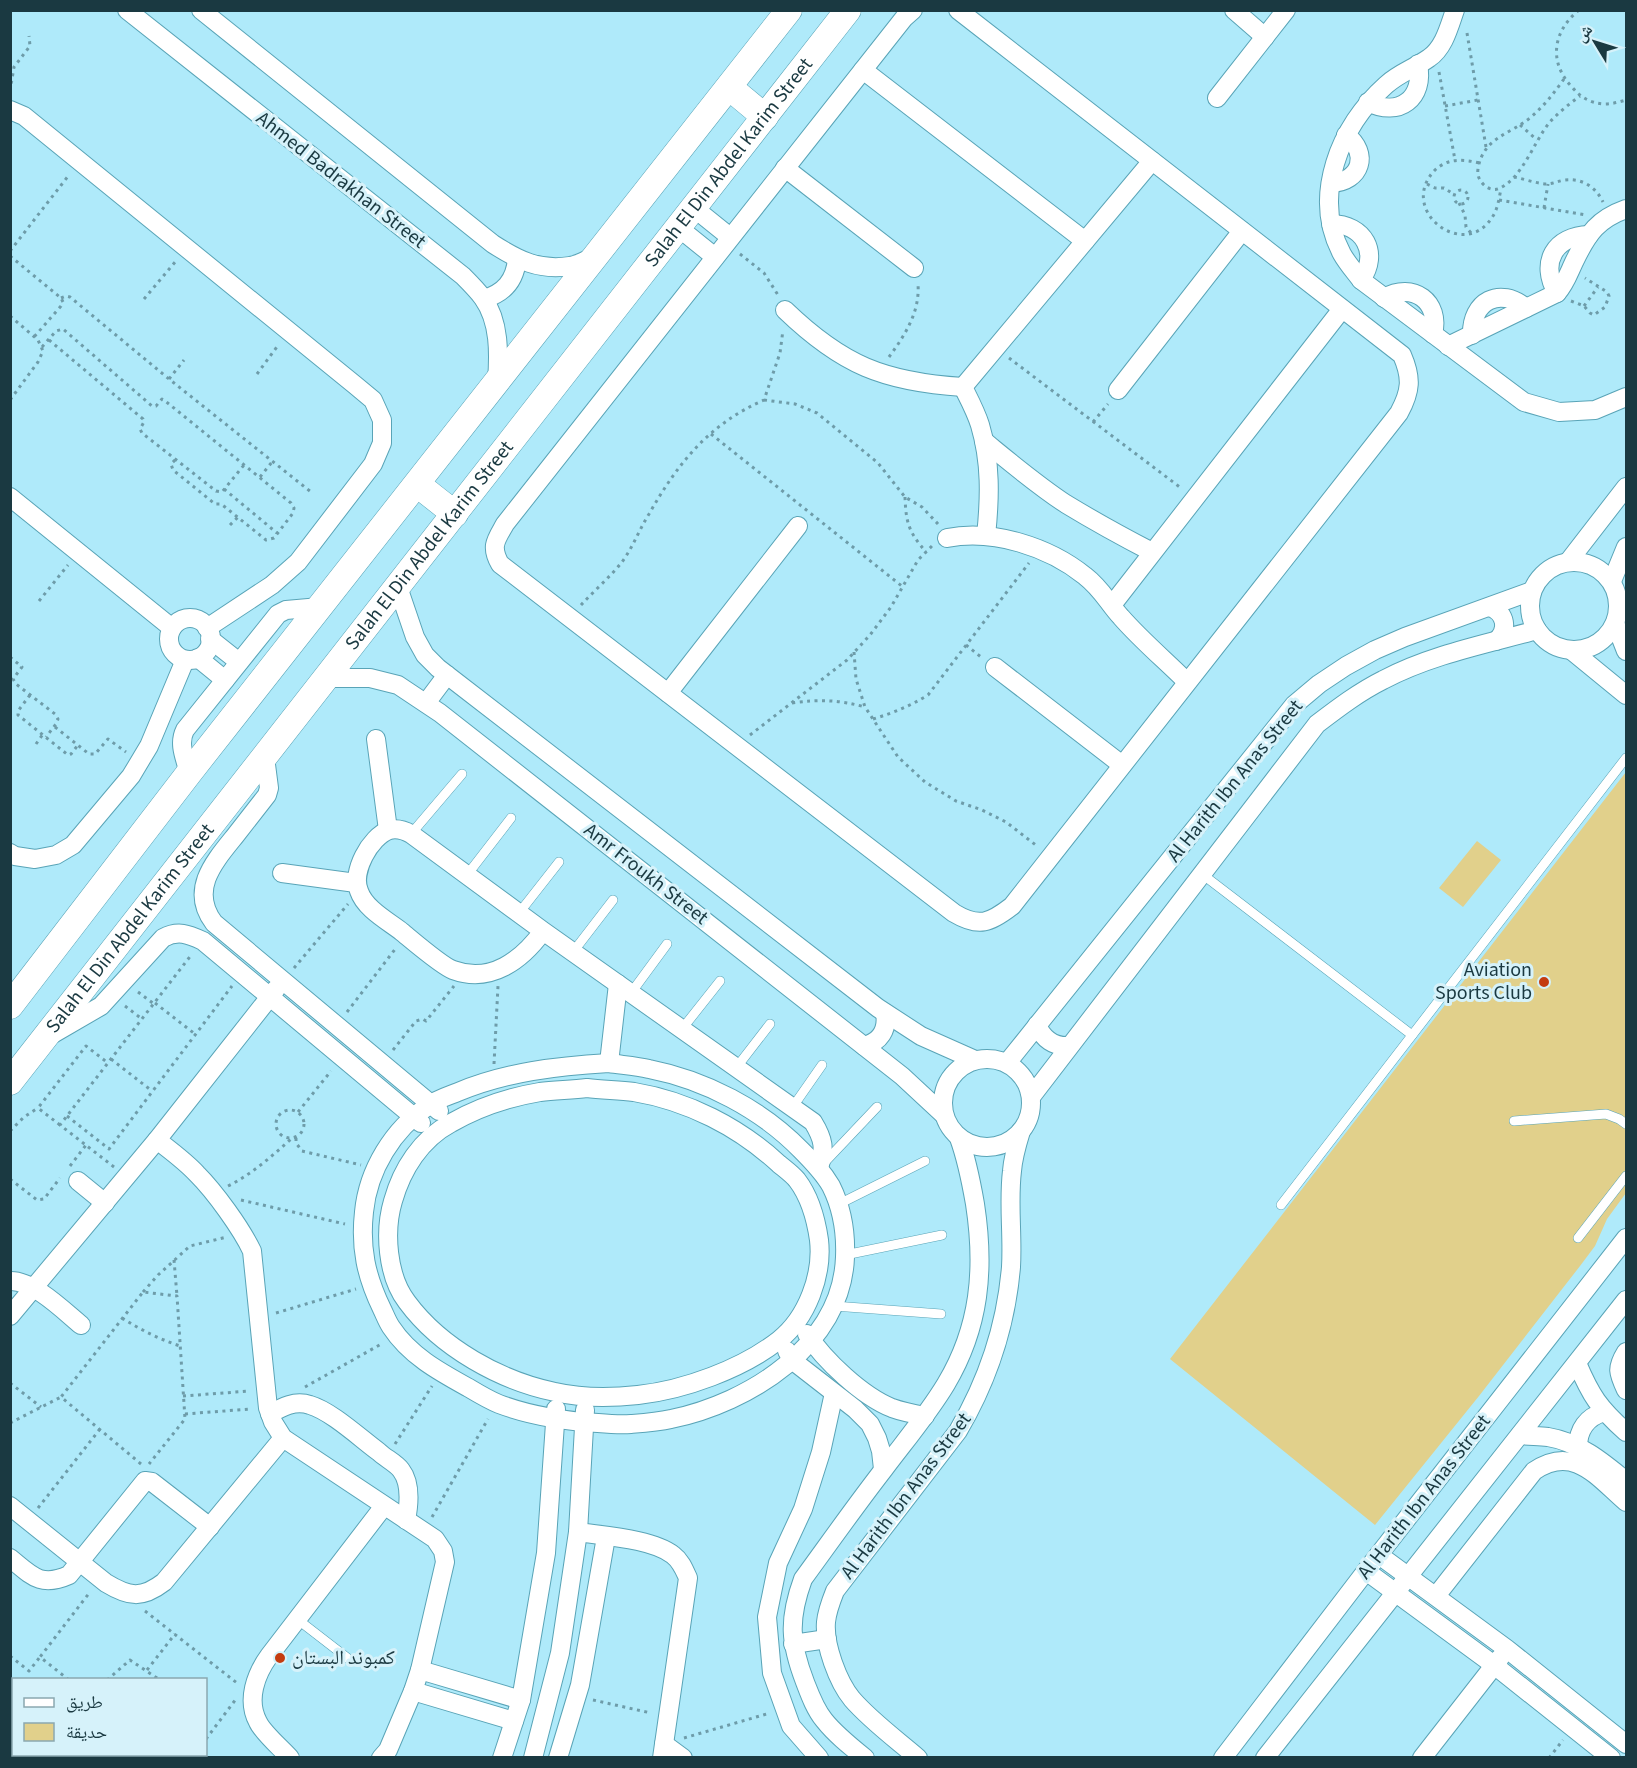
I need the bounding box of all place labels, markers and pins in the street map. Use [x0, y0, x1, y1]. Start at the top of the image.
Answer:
place label: Aviation Sports Club [1435, 956, 1532, 1007]
marker: Aviation Sports Club [1537, 975, 1551, 989]
place label: كمبوند البستان [292, 1644, 395, 1672]
marker: كمبوند البستان [273, 1651, 287, 1665]

